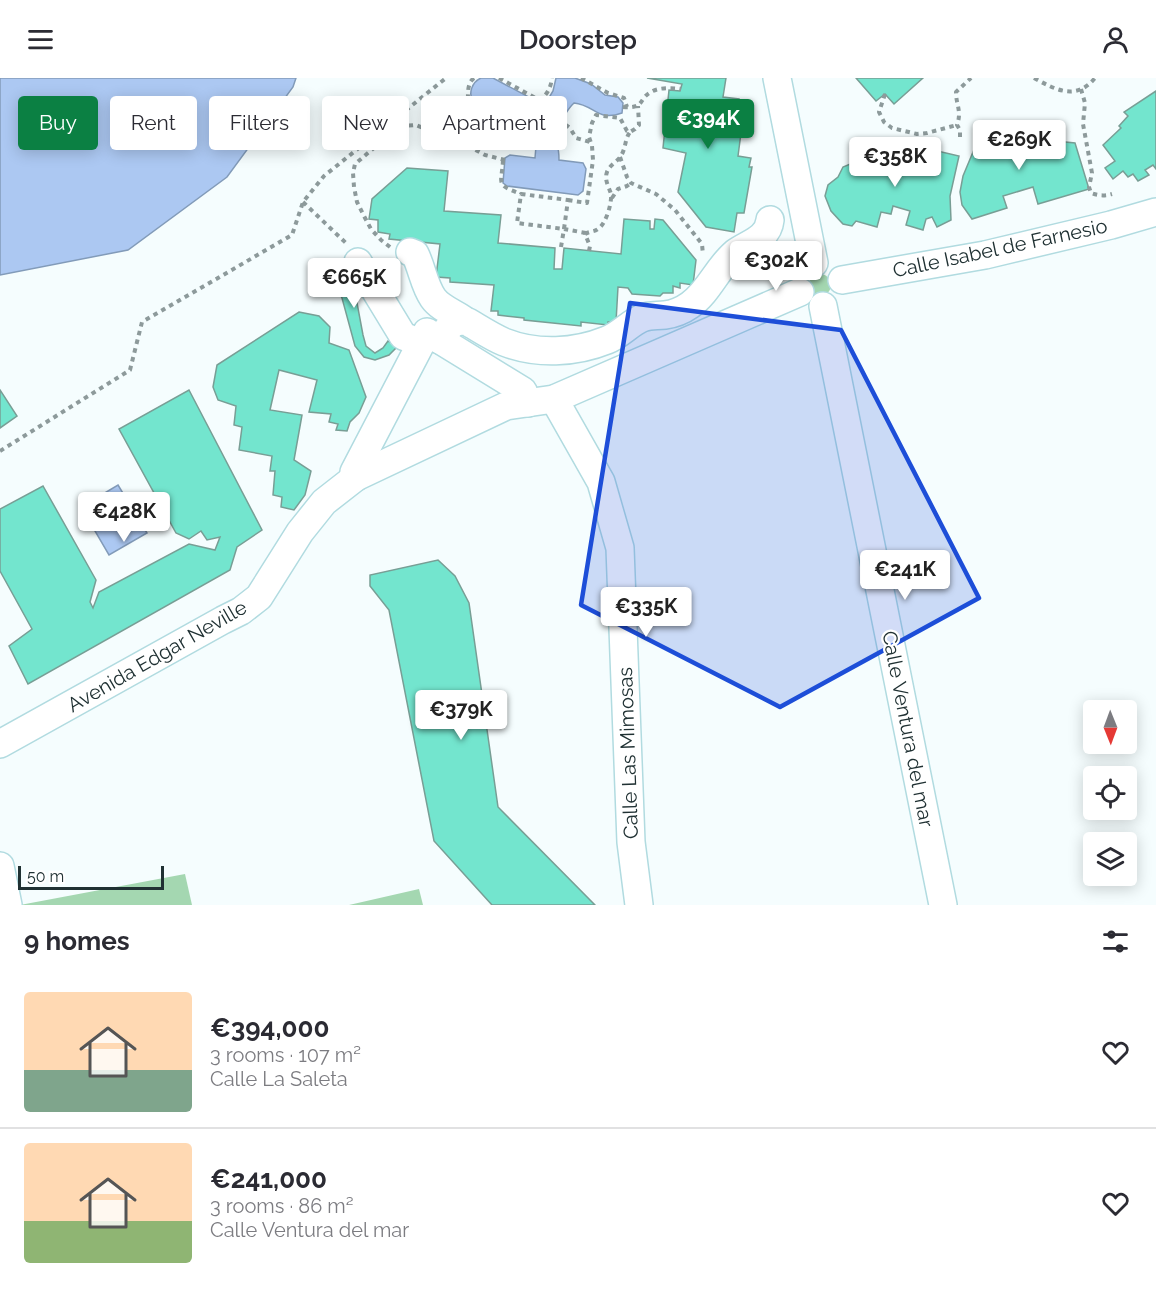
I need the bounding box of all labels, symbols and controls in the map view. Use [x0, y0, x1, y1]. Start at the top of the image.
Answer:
icon: menu [24, 23, 57, 56]
icon: person [1099, 23, 1132, 56]
text: Doorstep [519, 24, 637, 55]
chip: Buy [18, 96, 98, 150]
chip: Rent [110, 96, 197, 150]
chip: Filters [209, 96, 310, 150]
chip: New [322, 96, 409, 150]
chip: Apartment [421, 96, 567, 150]
pin: €394K [666, 99, 750, 150]
text: €394K [676, 106, 740, 130]
pin: €269K [977, 120, 1061, 171]
text: €269K [987, 127, 1051, 151]
pin: €358K [853, 137, 937, 188]
text: €358K [863, 144, 927, 168]
street label: Calle Isabel de Farnesio [891, 214, 1110, 282]
pin: €302K [734, 241, 818, 292]
text: €302K [744, 248, 808, 272]
pin: €665K [312, 258, 396, 309]
text: €665K [322, 265, 386, 289]
pin: €428K [82, 492, 166, 543]
text: €428K [92, 499, 156, 523]
pin: €241K [863, 550, 947, 601]
text: €241K [874, 557, 936, 581]
pin: €335K [604, 587, 688, 638]
text: €335K [615, 594, 677, 618]
street label: Avenida Edgar Neville [63, 595, 251, 717]
street label: Calle Ventura del mar [877, 629, 939, 829]
street label: Calle Las Mimosas [613, 667, 643, 839]
pin: €379K [419, 690, 503, 741]
text: €379K [429, 697, 493, 721]
north arrow [1083, 700, 1137, 754]
map controls [1083, 700, 1137, 886]
button: locate [1083, 766, 1137, 820]
button: layers [1083, 832, 1137, 886]
scale bar [18, 863, 164, 890]
text: 50 m [27, 867, 64, 886]
icon: filters [1099, 925, 1132, 958]
text: 9 homes [24, 926, 130, 956]
text: €394,000 [210, 1013, 329, 1043]
icon: home [72, 1016, 144, 1088]
icon: heart [1099, 1036, 1132, 1069]
text: 3 rooms · 107 m² [210, 1043, 361, 1067]
text: Calle La Saleta [210, 1067, 348, 1091]
text: €241,000 [210, 1164, 327, 1194]
icon: home [72, 1167, 144, 1239]
icon: heart [1099, 1187, 1132, 1220]
text: 3 rooms · 86 m² [210, 1194, 353, 1218]
text: Calle Ventura del mar [210, 1218, 409, 1242]

